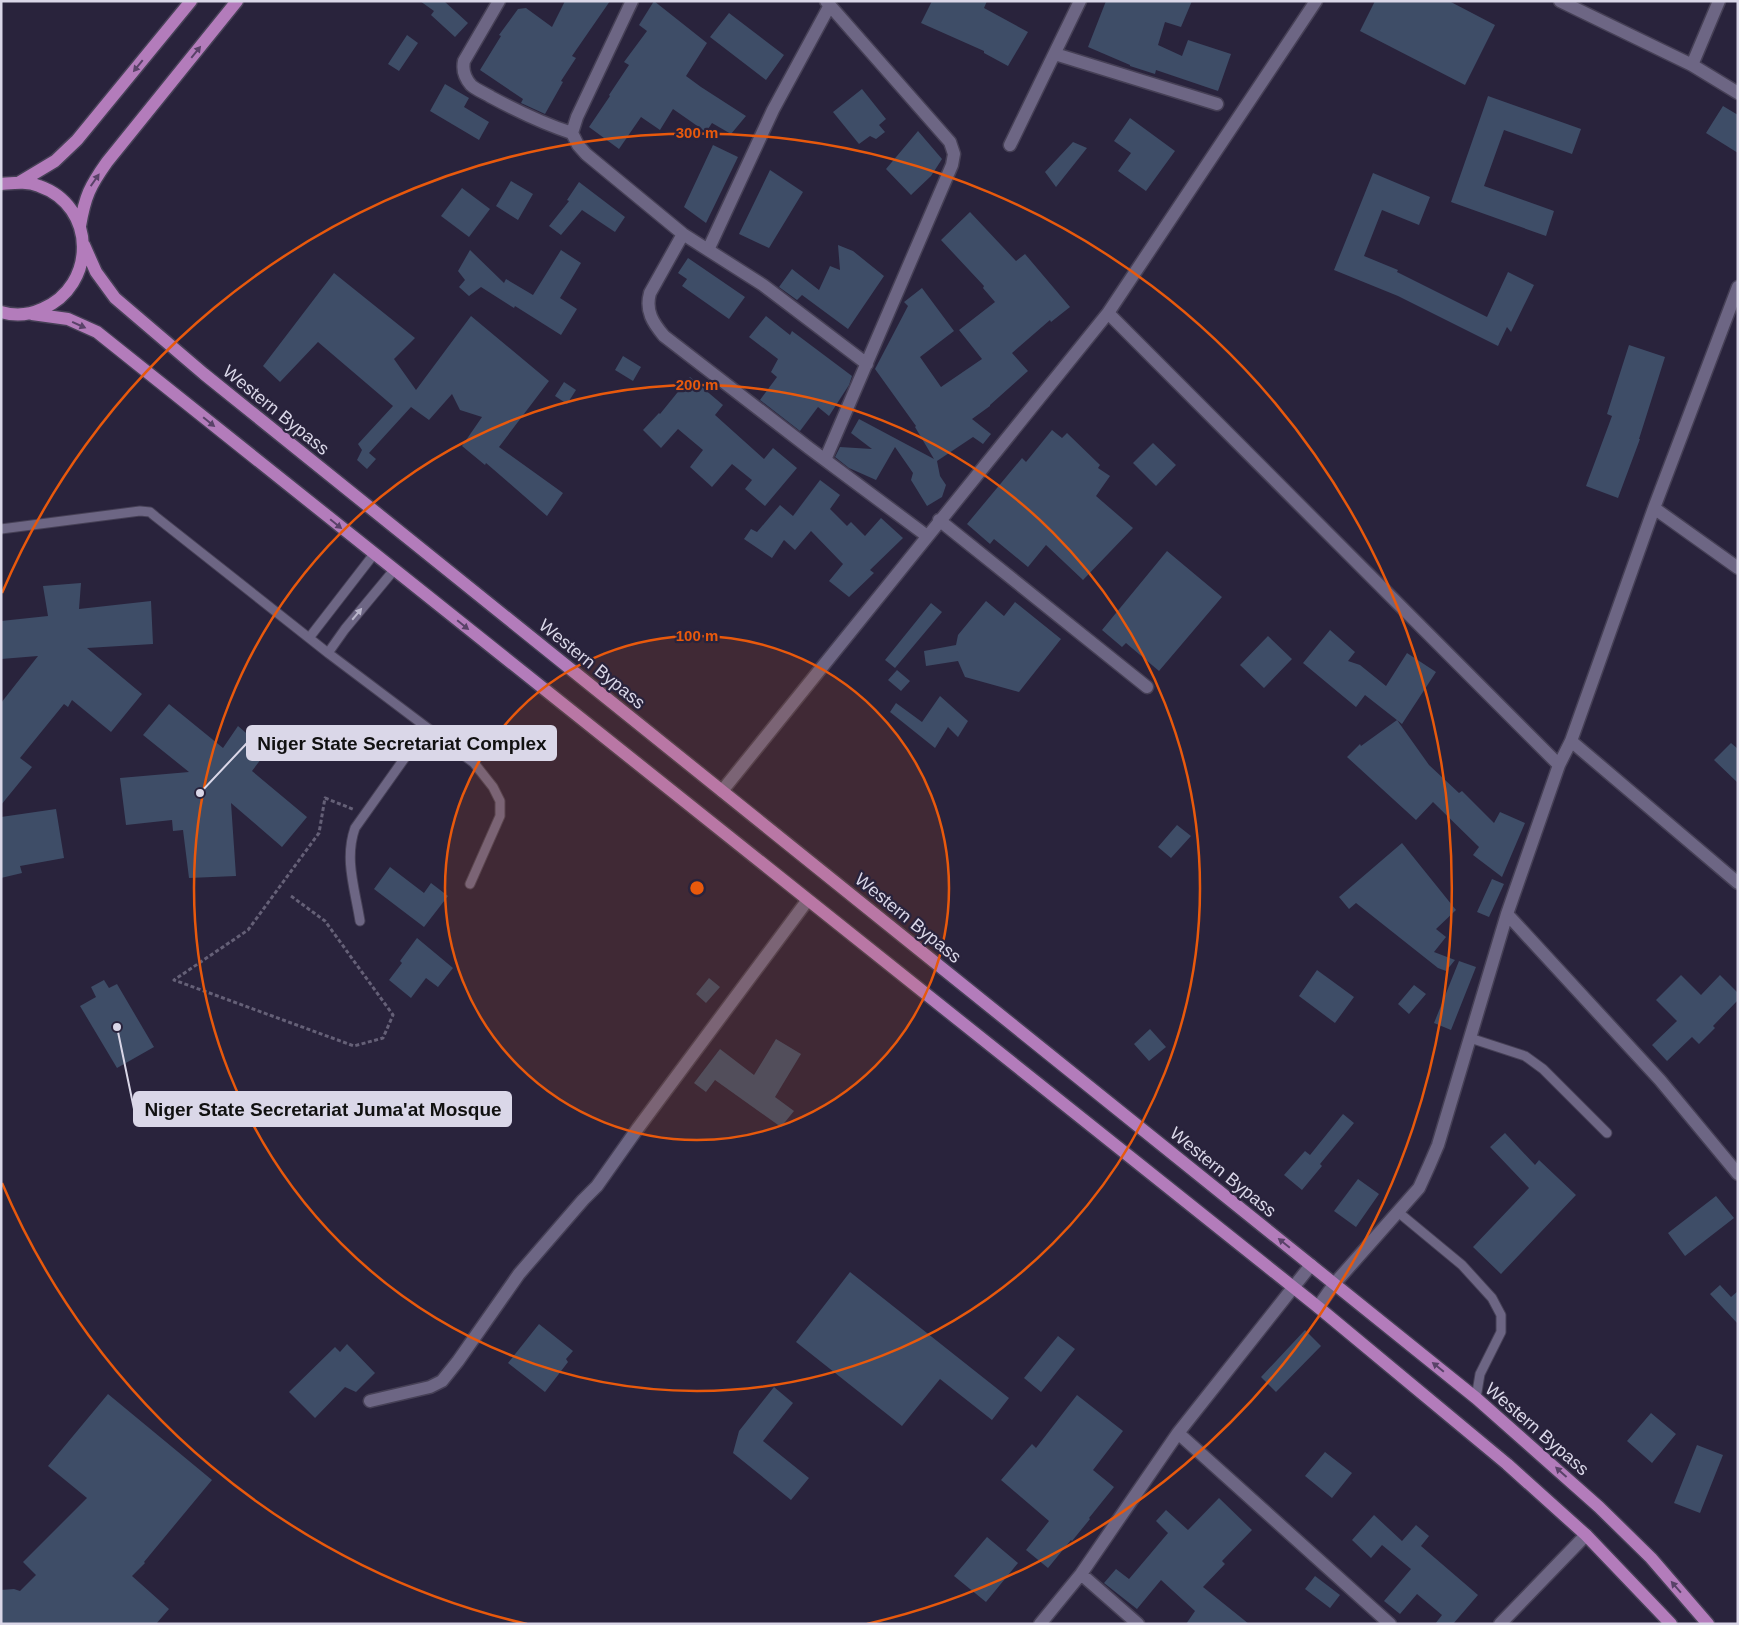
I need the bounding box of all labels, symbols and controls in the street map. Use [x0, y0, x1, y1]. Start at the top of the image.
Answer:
one-way arrow [190, 46, 201, 59]
one-way arrow [132, 59, 143, 72]
text: 300 m [676, 124, 718, 141]
one-way arrow [90, 173, 100, 187]
one-way arrow [72, 321, 86, 329]
street label: Western Bypass [219, 361, 333, 459]
text: 200 m [676, 376, 718, 393]
one-way arrow [202, 417, 215, 428]
one-way arrow [329, 518, 342, 529]
one-way arrow [352, 608, 363, 621]
street label: Western Bypass [535, 615, 649, 713]
one-way arrow [456, 619, 469, 630]
text: 100 m [676, 627, 718, 644]
callout: Niger State Secretariat Complex [247, 726, 556, 760]
text: Niger State Secretariat Complex [257, 733, 547, 754]
street label: Western Bypass [851, 869, 965, 967]
centre of rings [688, 879, 706, 897]
callout: Niger State Secretariat Juma'at Mosque [134, 1092, 511, 1126]
text: Niger State Secretariat Juma'at Mosque [144, 1099, 502, 1120]
street label: Western Bypass [1166, 1123, 1280, 1221]
one-way arrow [1277, 1238, 1290, 1249]
one-way arrow [1431, 1361, 1444, 1372]
street label: Western Bypass [1481, 1379, 1593, 1479]
one-way arrow [1555, 1467, 1568, 1478]
one-way arrow [1671, 1581, 1682, 1593]

